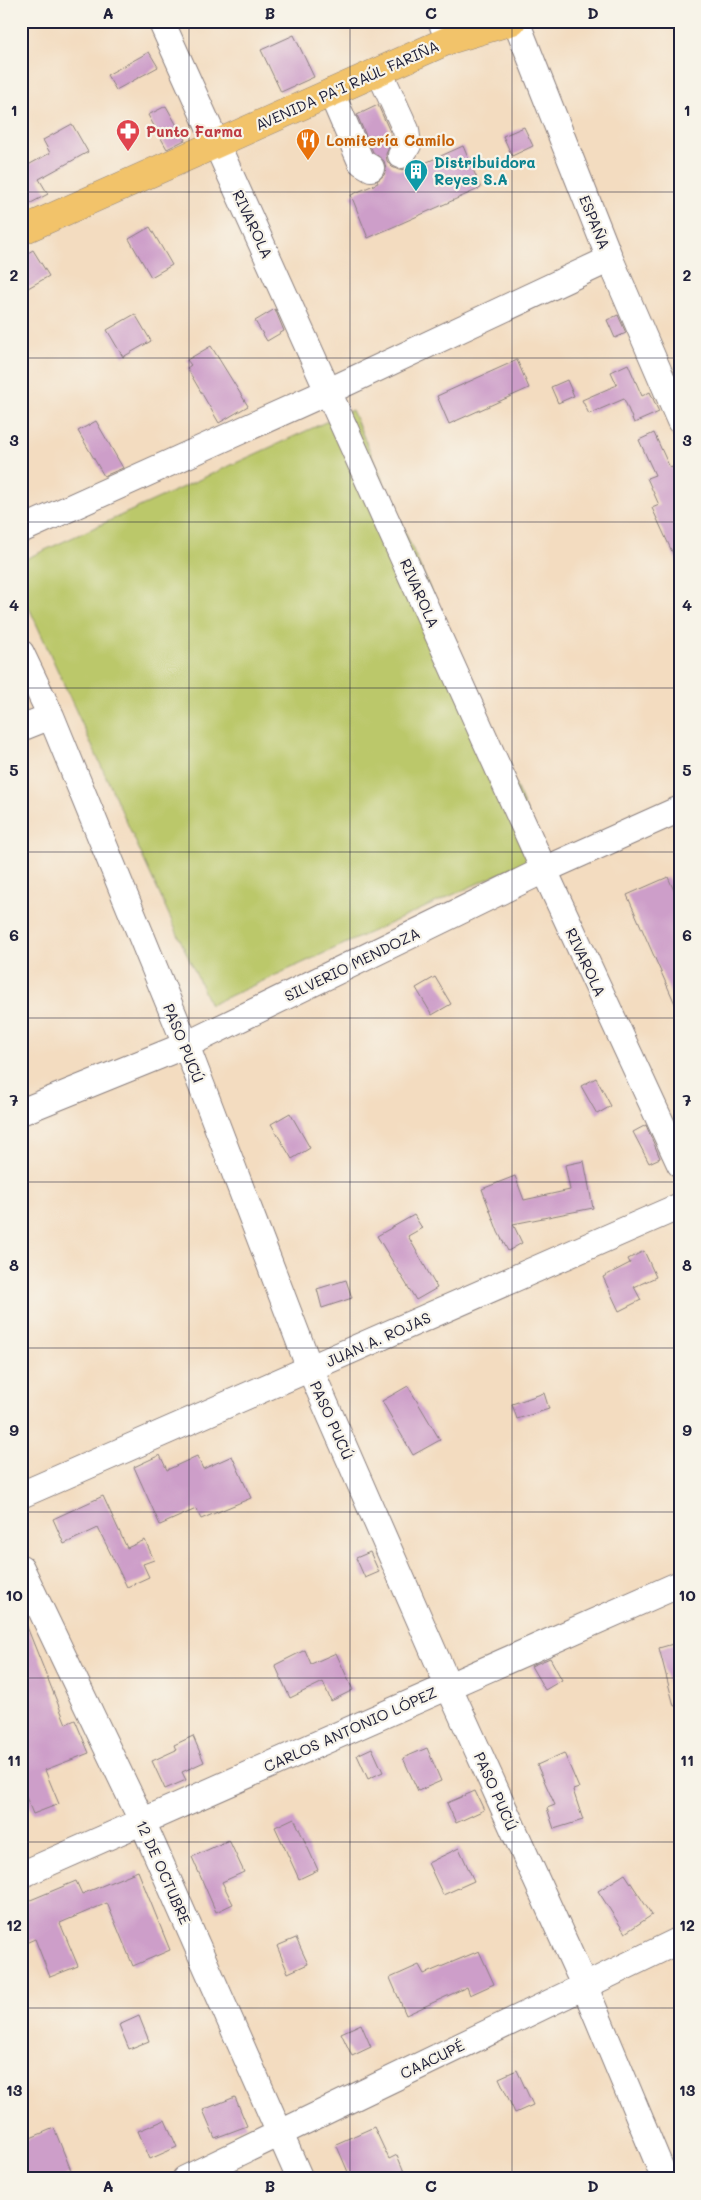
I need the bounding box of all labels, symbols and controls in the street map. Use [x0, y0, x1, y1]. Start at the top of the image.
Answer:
text: A [102, 2, 114, 23]
text: B [265, 2, 275, 23]
text: C [425, 2, 437, 23]
text: D [587, 2, 599, 23]
street label: AVENIDA PA'I RAÚL FARIÑA [252, 35, 442, 135]
text: 1 [10, 99, 18, 120]
text: 1 [683, 99, 691, 120]
pharmacy icon: Punto Farma [115, 118, 141, 152]
place label: Punto Farma [146, 121, 242, 141]
restaurant icon: Lomitería Camilo [295, 127, 321, 161]
place label: Lomitería Camilo [326, 130, 455, 150]
place label: Distribuidora Reyes S.A [434, 152, 536, 189]
building icon: Distribuidora Reyes S.A [403, 158, 429, 192]
street label: RIVAROLA [228, 186, 278, 262]
street label: ESPAÑA [575, 192, 615, 252]
text: 2 [10, 264, 19, 285]
text: 2 [683, 264, 692, 285]
text: 3 [9, 429, 19, 450]
text: 3 [682, 429, 692, 450]
street label: RIVAROLA [396, 555, 444, 631]
text: 4 [9, 594, 19, 615]
text: 4 [682, 594, 692, 615]
text: 5 [9, 759, 19, 780]
text: 5 [682, 759, 692, 780]
street label: SILVERIO MENDOZA [281, 923, 423, 1005]
text: 6 [9, 924, 19, 945]
street label: RIVAROLA [561, 924, 611, 1000]
text: 6 [682, 924, 692, 945]
street label: PASO PUCÚ [159, 1001, 209, 1085]
text: 7 [10, 1089, 19, 1110]
text: 7 [683, 1089, 692, 1110]
text: 8 [9, 1254, 19, 1275]
text: 8 [682, 1254, 692, 1275]
street label: JUAN A. ROJAS [322, 1307, 434, 1371]
street label: PASO PUCÚ [306, 1378, 358, 1462]
text: 9 [9, 1419, 19, 1440]
text: 9 [682, 1419, 692, 1440]
text: 10 [5, 1584, 23, 1605]
text: 10 [678, 1584, 696, 1605]
street label: CARLOS ANTONIO LÓPEZ [260, 1682, 440, 1776]
text: 11 [7, 1749, 21, 1770]
street label: PASO PUCÚ [470, 1749, 522, 1833]
text: 11 [680, 1749, 694, 1770]
street label: 12 DE OCTUBRE [132, 1817, 196, 1928]
text: 12 [6, 1914, 22, 1935]
text: 12 [679, 1914, 695, 1935]
street label: CAACUPÉ [397, 2035, 468, 2083]
text: 13 [6, 2079, 23, 2100]
text: 13 [679, 2079, 696, 2100]
text: A [102, 2175, 114, 2196]
text: B [265, 2175, 275, 2196]
text: C [425, 2175, 437, 2196]
text: D [587, 2175, 599, 2196]

